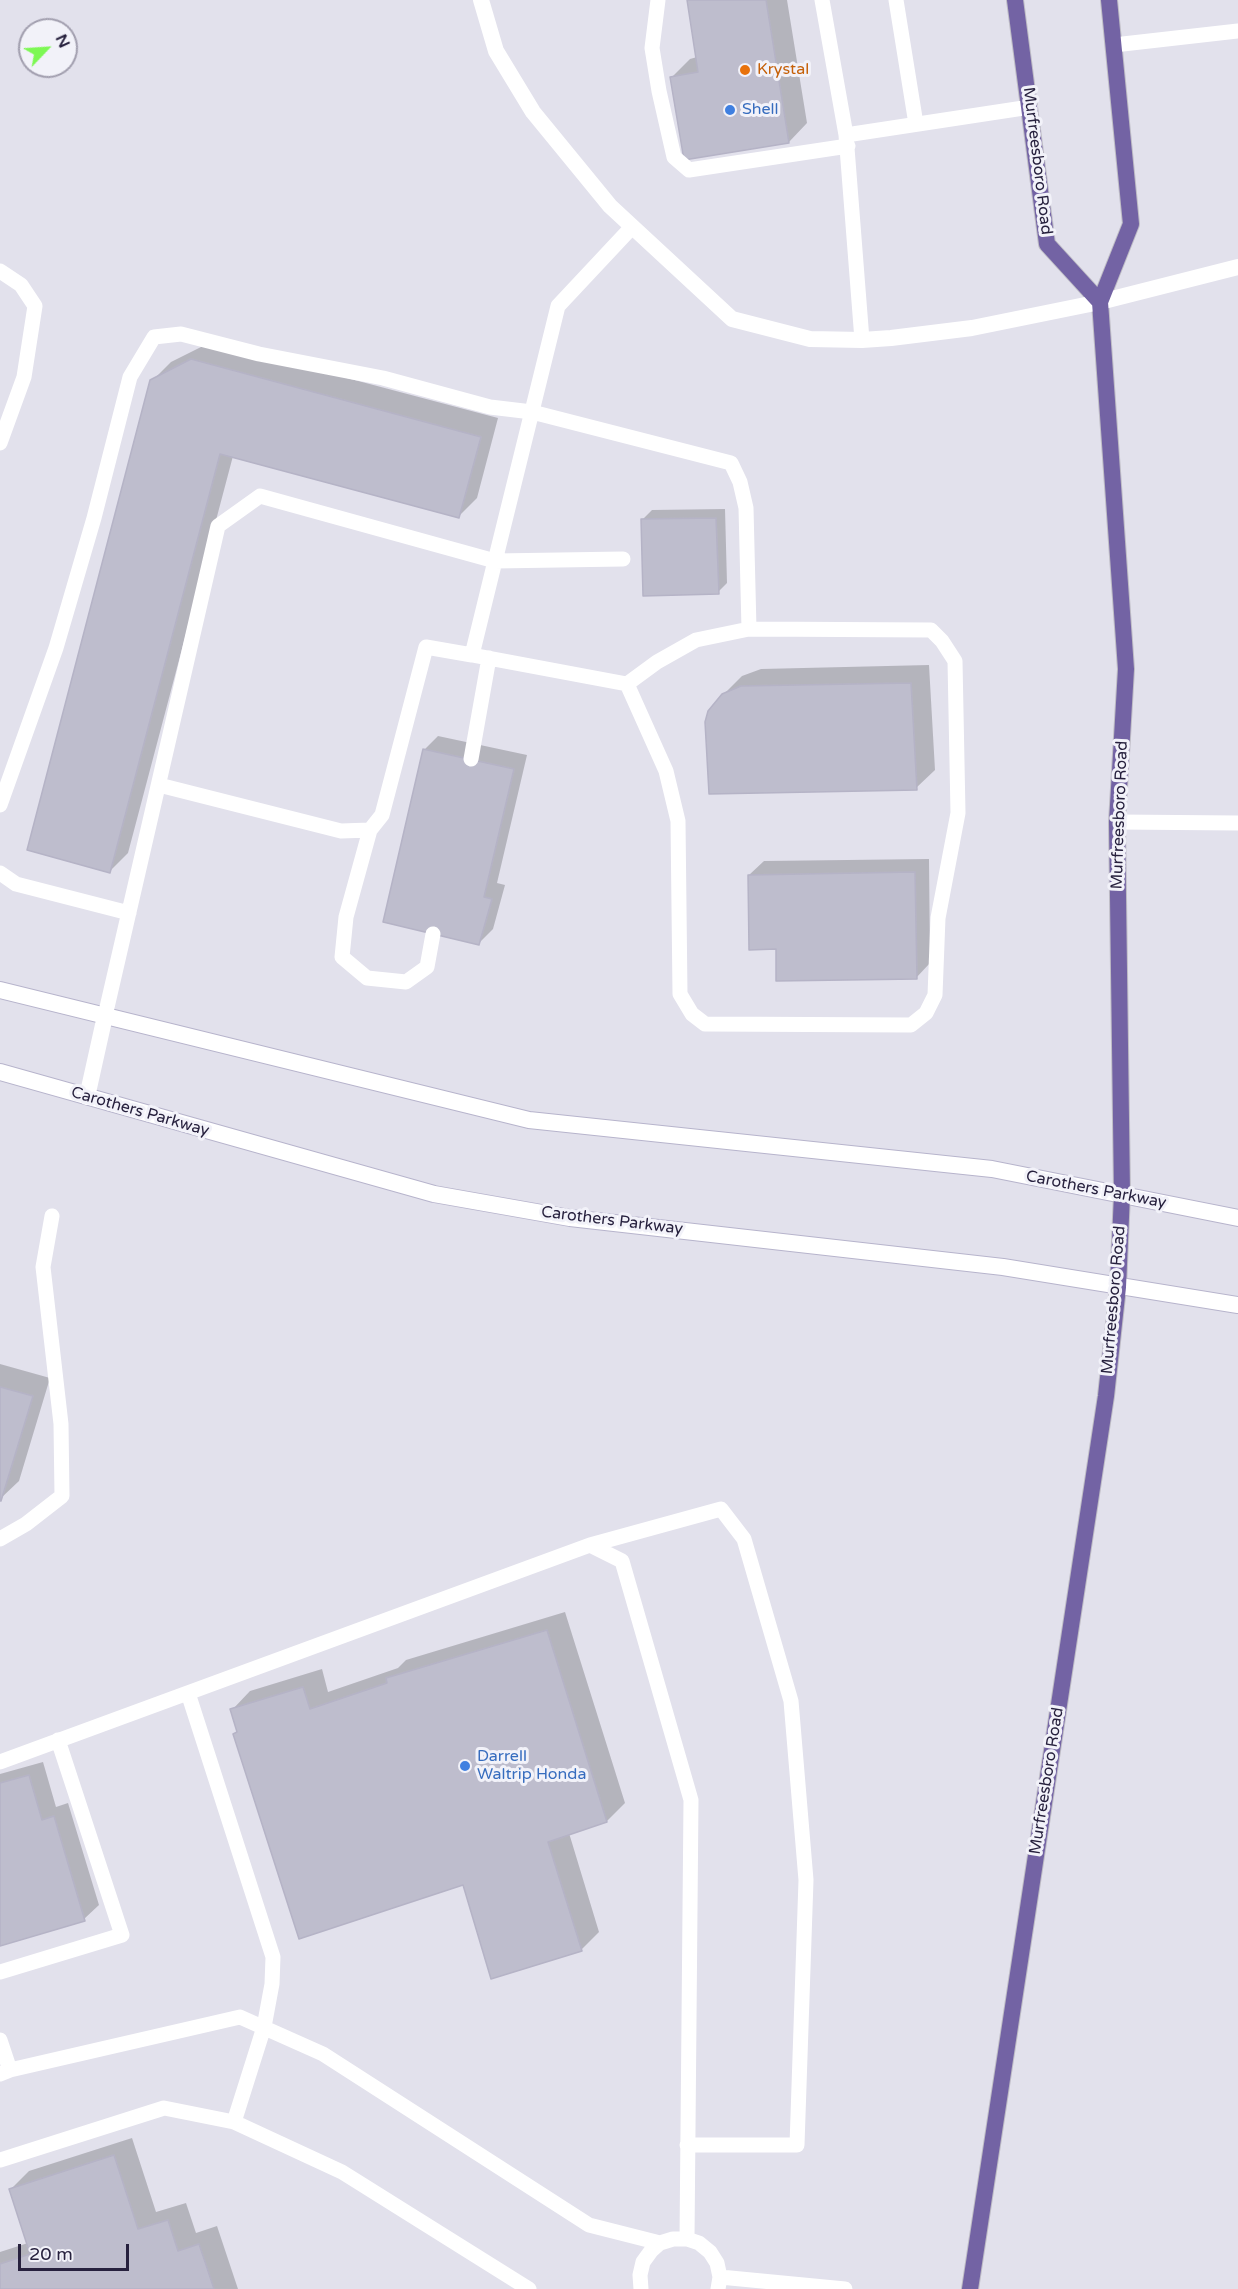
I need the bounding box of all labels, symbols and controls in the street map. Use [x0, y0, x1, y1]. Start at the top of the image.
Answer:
north arrow [18, 18, 78, 78]
text: N [51, 31, 74, 51]
place label: Krystal [757, 60, 809, 80]
marker: Krystal [738, 63, 752, 77]
street label: Murfreesboro Road [1018, 86, 1056, 236]
place label: Shell [742, 100, 778, 120]
marker: Shell [723, 103, 737, 117]
street label: Murfreesboro Road [1108, 740, 1132, 890]
street label: Carothers Parkway [69, 1083, 211, 1141]
street label: Carothers Parkway [1024, 1167, 1168, 1213]
street label: Carothers Parkway [540, 1203, 684, 1239]
street label: Murfreesboro Road [1098, 1225, 1130, 1375]
street label: Murfreesboro Road [1026, 1706, 1068, 1856]
place label: Darrell Waltrip Honda [477, 1747, 586, 1785]
marker: Darrell Waltrip Honda [458, 1759, 472, 1773]
scale bar [21, 2232, 132, 2270]
text: 20 m [29, 2243, 73, 2265]

